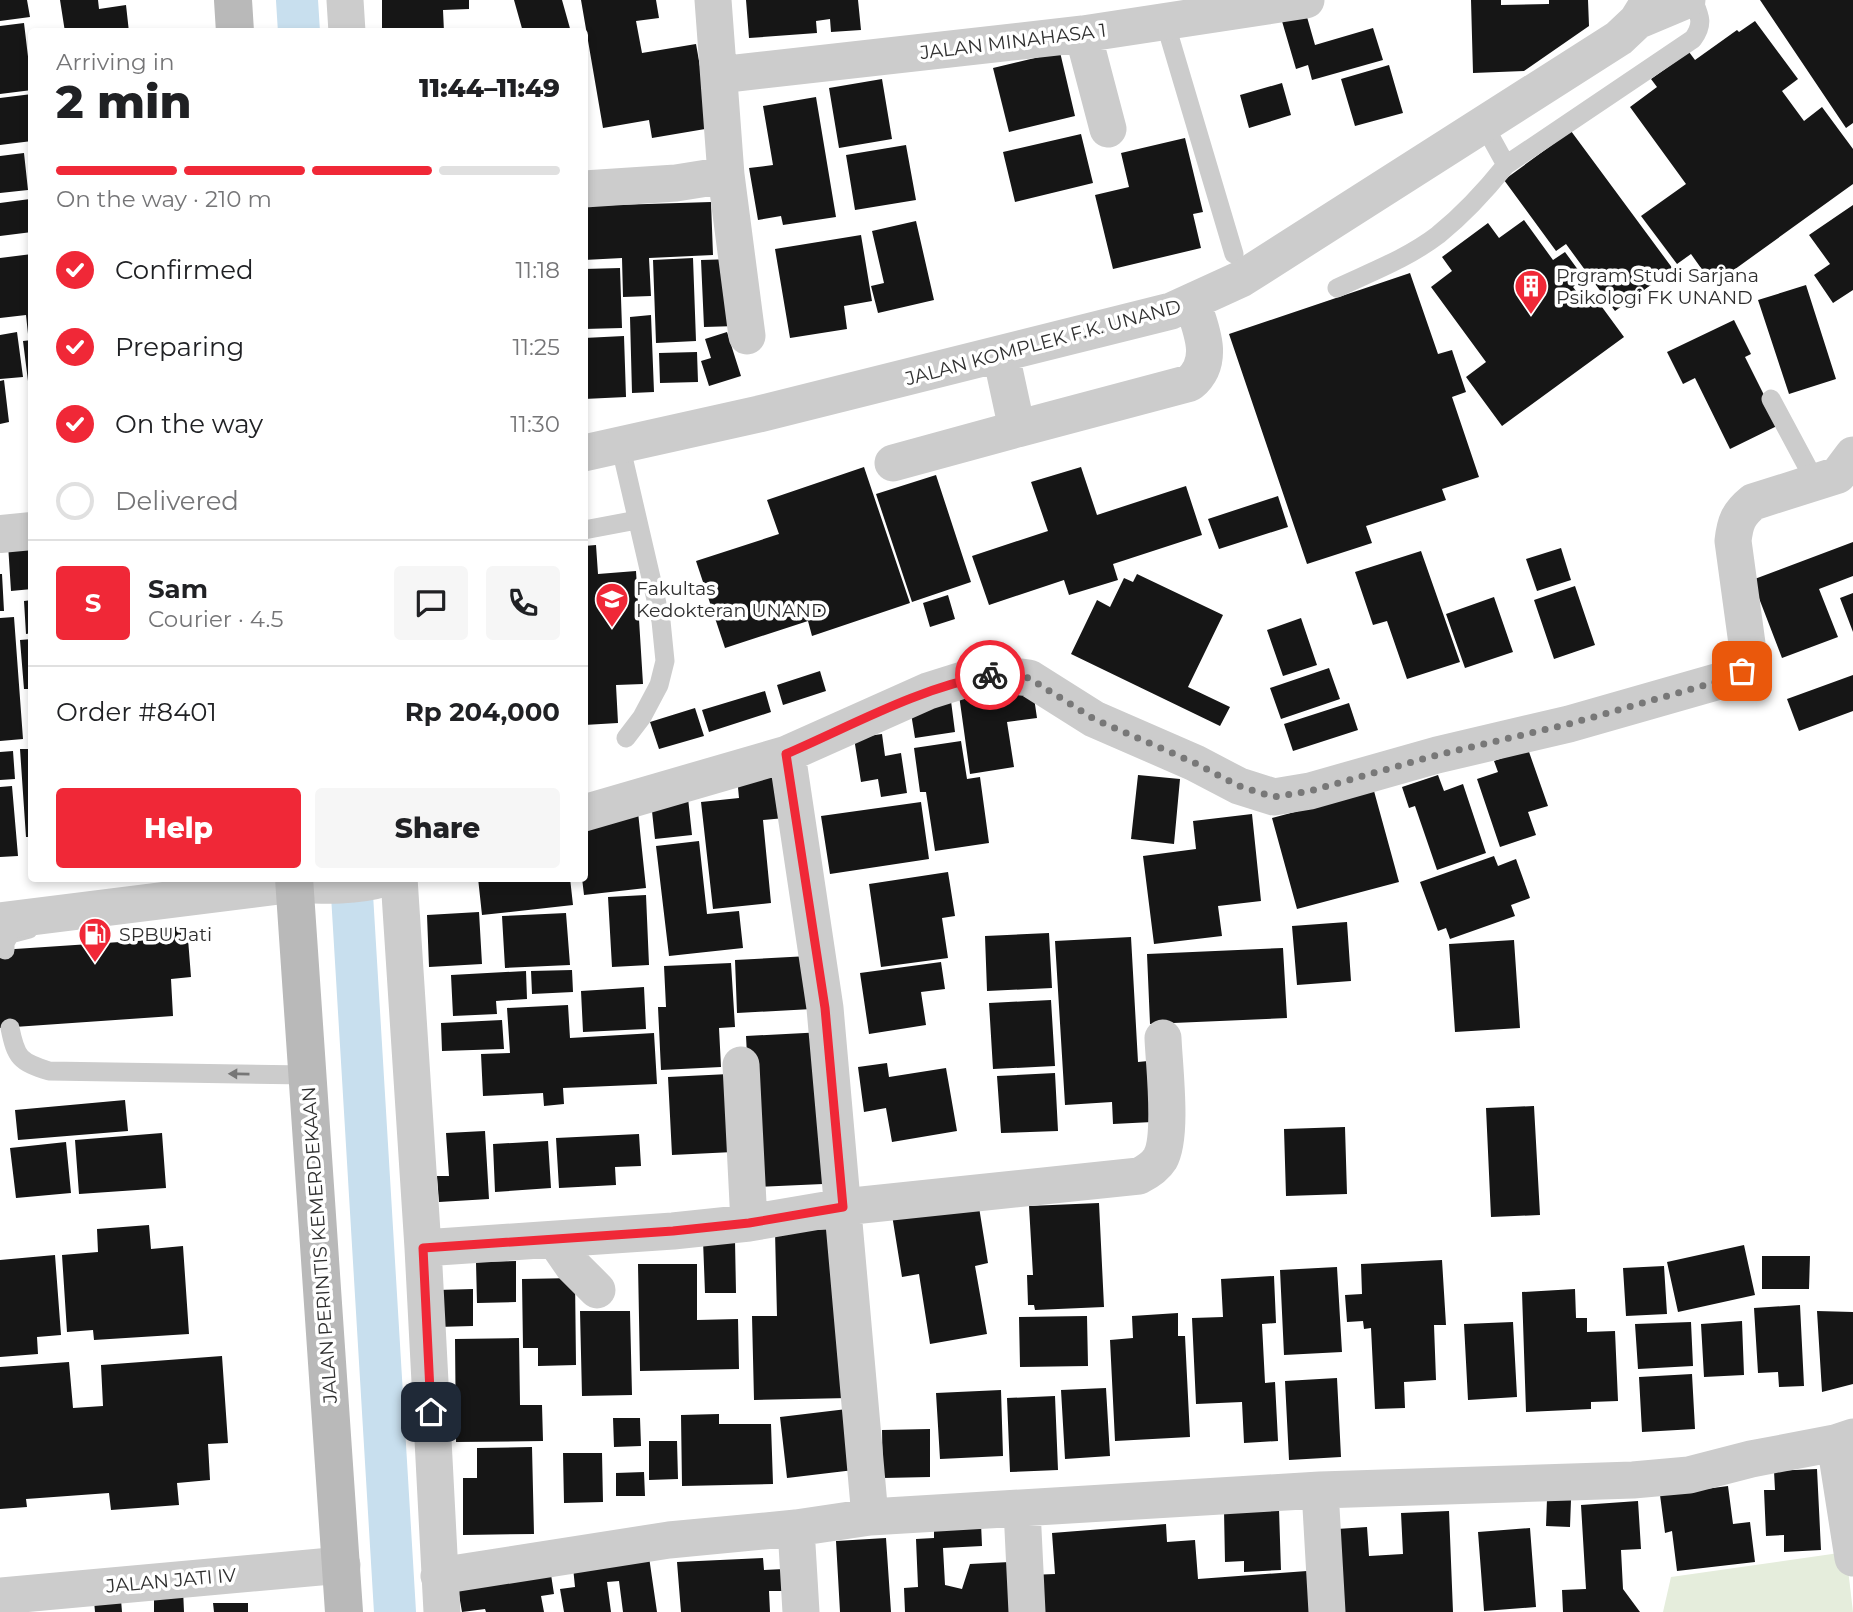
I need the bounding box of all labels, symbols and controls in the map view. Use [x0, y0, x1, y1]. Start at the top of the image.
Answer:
street label: JALAN MINAHASA 1 [918, 19, 1107, 64]
text: Arriving in [56, 48, 175, 76]
text: 11:44–11:49 [419, 72, 560, 104]
text: 2 min [56, 73, 191, 130]
text: On the way · 210 m [56, 185, 272, 213]
icon: check [56, 251, 94, 289]
text: Confirmed [115, 254, 254, 286]
text: 11:18 [516, 256, 560, 284]
place label: Prgram Studi Sarjana Psikologi FK UNAND [1556, 264, 1759, 309]
building icon: Prgram Studi Sarjana Psikologi FK UNAND [1512, 267, 1550, 316]
street label: JALAN KOMPLEK F.K. UNAND [902, 295, 1183, 391]
icon: check [56, 328, 94, 366]
text: Preparing [115, 331, 244, 363]
text: 11:25 [512, 333, 560, 361]
icon: check [56, 405, 94, 443]
text: On the way [115, 408, 263, 440]
text: 11:30 [510, 410, 560, 438]
text: Delivered [115, 485, 239, 517]
button: chat [394, 566, 468, 640]
button: phone [486, 566, 560, 640]
text: Sam [148, 573, 208, 605]
place label: Fakultas Kedokteran UNAND [636, 577, 827, 622]
school or university icon: Fakultas Kedokteran UNAND [593, 580, 631, 629]
text: S [85, 587, 101, 619]
text: Courier · 4.5 [148, 605, 283, 633]
courier [955, 640, 1025, 710]
pin [1712, 641, 1772, 701]
icon: bag [1723, 652, 1761, 690]
icon: bike [971, 656, 1009, 694]
text: Order #8401 [56, 696, 217, 728]
text: Rp 204,000 [405, 696, 560, 728]
button: Help [56, 788, 301, 868]
button: Share [315, 788, 560, 868]
fuel station icon: SPBU Jati [76, 915, 114, 964]
place label: SPBU Jati [119, 923, 212, 946]
one-way arrow [228, 1068, 250, 1080]
street label: JALAN PERINTIS KEMERDEKAAN [297, 1086, 342, 1405]
pin [401, 1382, 461, 1442]
icon: home [412, 1393, 450, 1431]
street label: JALAN JATI IV [104, 1563, 238, 1598]

